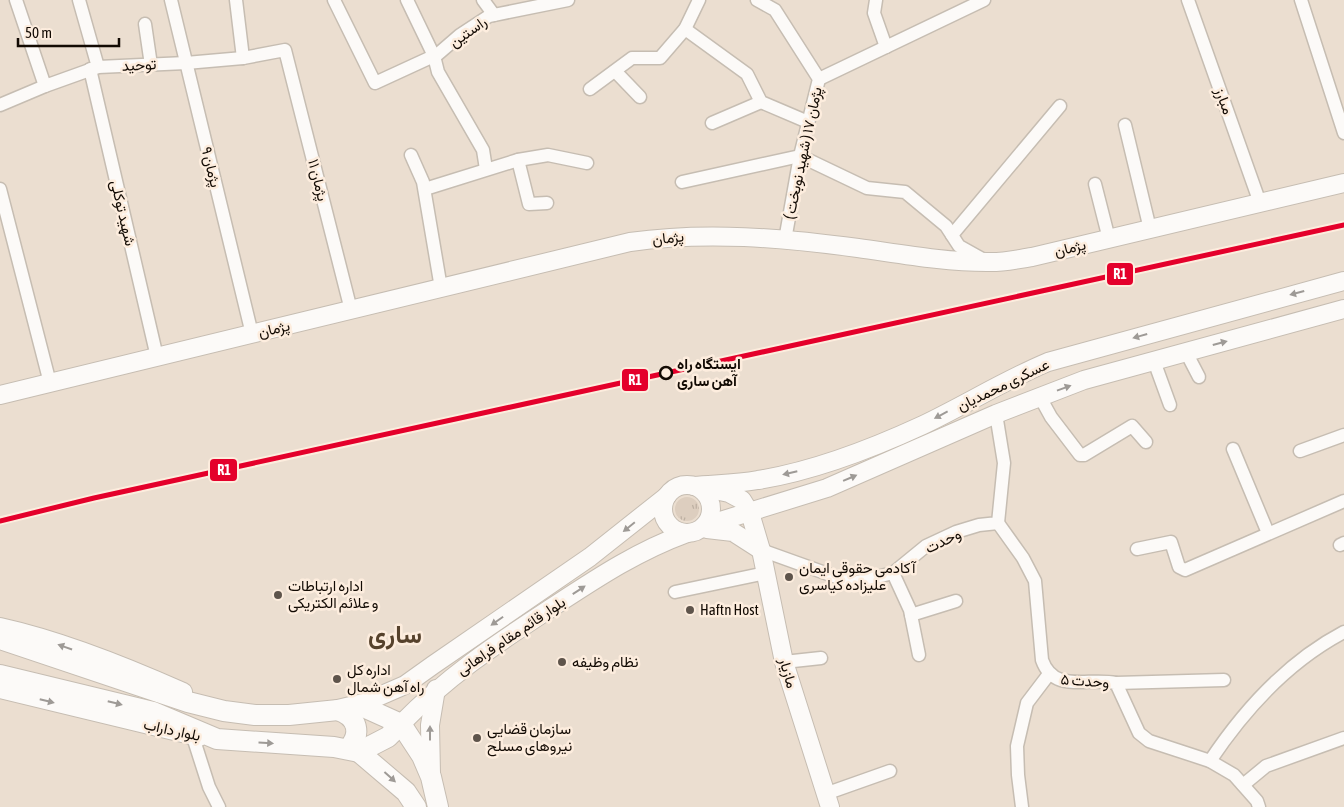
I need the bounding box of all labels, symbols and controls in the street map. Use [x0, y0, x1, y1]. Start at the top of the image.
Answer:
street label: راستین [446, 13, 491, 52]
scale bar [18, 15, 119, 47]
text: 50 m [25, 24, 52, 41]
street label: توحید [121, 55, 157, 75]
street label: مبارز [1211, 84, 1237, 117]
street label: پژمان ۱۷ ( شهید نوبخت ) [780, 85, 827, 221]
street label: پژمان ۹ [196, 145, 225, 189]
street label: پژمان ۱۱ [303, 157, 332, 203]
street label: شهید توکلی [106, 178, 139, 248]
street label: پژمان [651, 227, 685, 250]
street label: پژمان [1052, 235, 1088, 262]
line badge: R1 [1106, 262, 1134, 286]
text: R1 [1113, 266, 1127, 282]
one-way arrow [1289, 289, 1304, 297]
street label: پژمان [256, 316, 292, 343]
one-way arrow [1133, 333, 1148, 341]
one-way arrow [1212, 338, 1227, 346]
place label: ایستگاه راه آهن ساری [677, 355, 741, 390]
street label: عسکری محمدیان [954, 355, 1053, 416]
marker: ایستگاه راه آهن ساری [659, 366, 673, 380]
line badge: R1 [621, 368, 649, 392]
text: R1 [628, 372, 642, 388]
one-way arrow [1057, 384, 1072, 392]
one-way arrow [934, 411, 949, 419]
line badge: R1 [209, 458, 238, 482]
text: R1 [217, 462, 231, 478]
one-way arrow [782, 469, 797, 477]
one-way arrow [843, 474, 857, 482]
one-way arrow [623, 521, 636, 532]
street label: وحدت [922, 525, 964, 557]
place label: آکادمی حقوقی ایمان علیزاده کیاسری [799, 559, 917, 595]
marker: آکادمی حقوقی ایمان علیزاده کیاسری [783, 571, 795, 583]
place label: اداره ارتباطات و علائم الکتریکی [288, 577, 378, 613]
one-way arrow [572, 585, 586, 594]
marker: اداره ارتباطات و علائم الکتریکی [272, 589, 284, 601]
street label: بلوار قائم مقام فراهانی [453, 593, 569, 680]
place label: Haftn Host [700, 601, 759, 618]
marker: Haftn Host [684, 604, 696, 616]
one-way arrow [490, 616, 504, 626]
district label: ساری [368, 620, 422, 650]
one-way arrow [58, 643, 73, 650]
place label: نظام وظیفه [572, 653, 638, 672]
street label: مازیار [775, 655, 801, 690]
marker: نظام وظیفه [556, 656, 568, 668]
place label: اداره کل راه آهن شمال [347, 661, 424, 697]
street label: وحدت ۵ [1060, 670, 1110, 692]
marker: اداره کل راه آهن شمال [331, 673, 343, 685]
one-way arrow [40, 697, 55, 705]
one-way arrow [108, 699, 123, 707]
street label: بلوار داراب [142, 715, 202, 745]
place label: سازمان قضایی نیروهای مسلح [487, 720, 572, 757]
one-way arrow [426, 725, 434, 741]
marker: سازمان قضایی نیروهای مسلح [471, 732, 483, 744]
one-way arrow [258, 739, 274, 747]
one-way arrow [383, 772, 396, 783]

